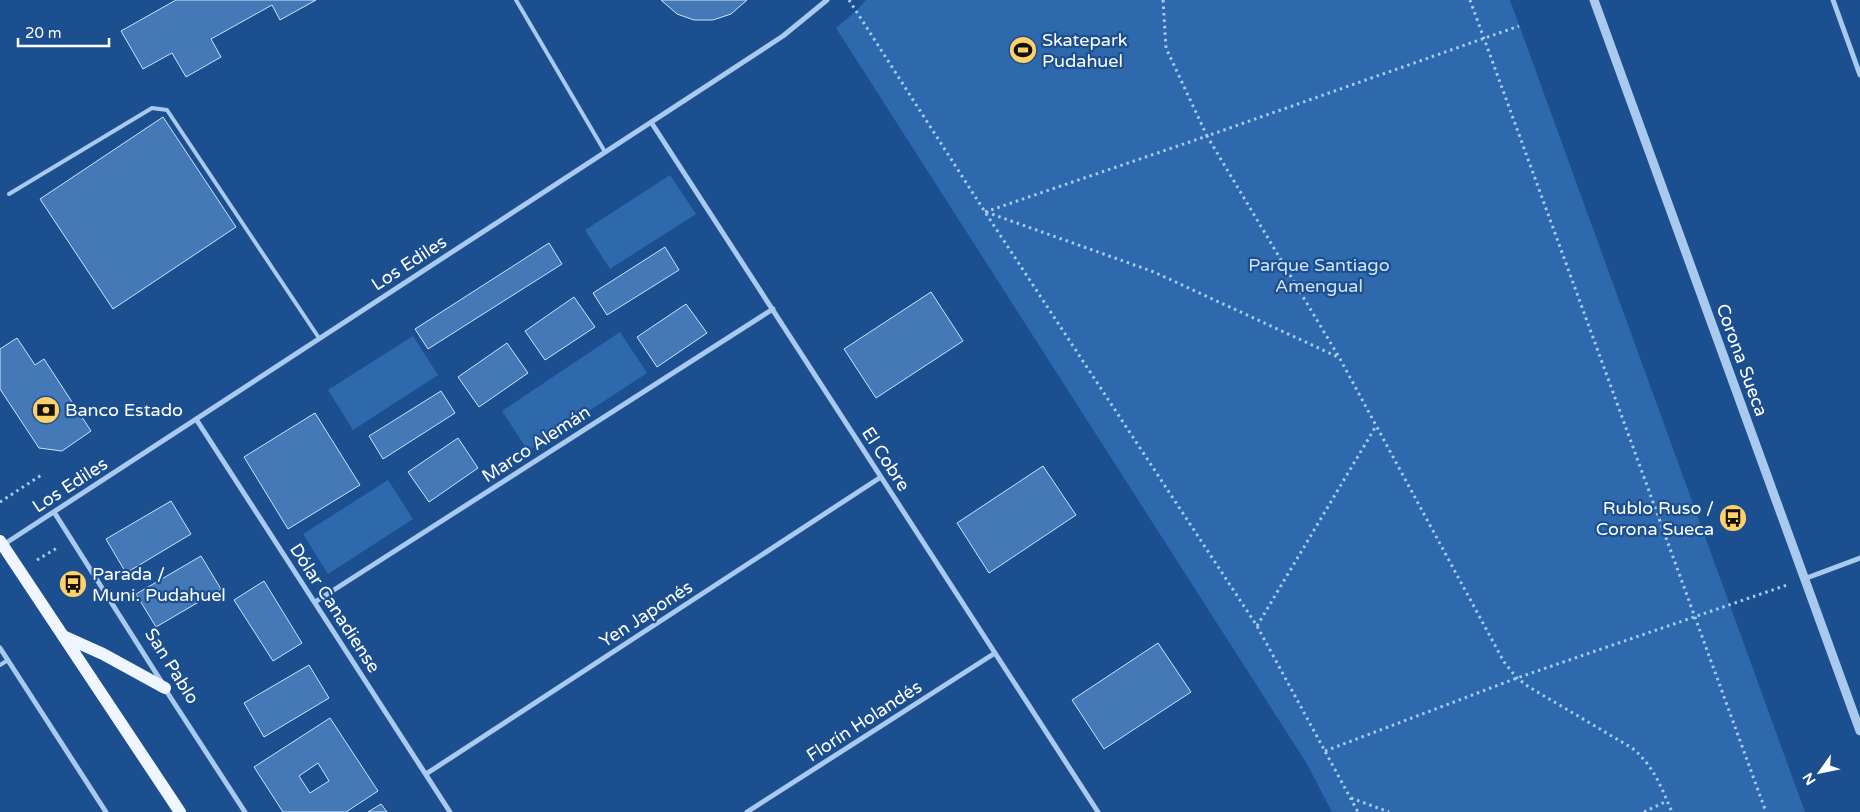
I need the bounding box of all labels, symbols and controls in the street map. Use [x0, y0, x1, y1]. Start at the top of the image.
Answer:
scale bar [18, 15, 109, 47]
text: 20 m [25, 24, 62, 42]
place label: Skatepark Pudahuel [1042, 29, 1128, 72]
sports icon: Skatepark Pudahuel [1008, 35, 1038, 65]
street label: Los Ediles [367, 231, 451, 295]
park label: Parque Santiago Amengual [1248, 254, 1390, 297]
street label: Corona Sueca [1711, 301, 1773, 419]
bank icon: Banco Estado [31, 395, 61, 425]
place label: Banco Estado [65, 399, 183, 421]
street label: Marco Alemán [478, 401, 594, 487]
street label: El Cobre [857, 423, 915, 495]
street label: Los Ediles [28, 453, 112, 517]
place label: Rublo Ruso / Corona Sueca [1596, 497, 1714, 540]
bus stop icon: Rublo Ruso / Corona Sueca [1718, 503, 1748, 533]
street label: Dólar Canadiense [285, 539, 385, 677]
place label: Parada / Muni. Pudahuel [92, 563, 226, 606]
bus stop icon: Parada / Muni. Pudahuel [58, 569, 88, 599]
street label: Yen Japonés [595, 576, 697, 652]
street label: San Pablo [140, 624, 204, 708]
street label: Florín Holandés [802, 675, 926, 767]
north arrow [1795, 747, 1845, 797]
text: N [1799, 769, 1820, 788]

